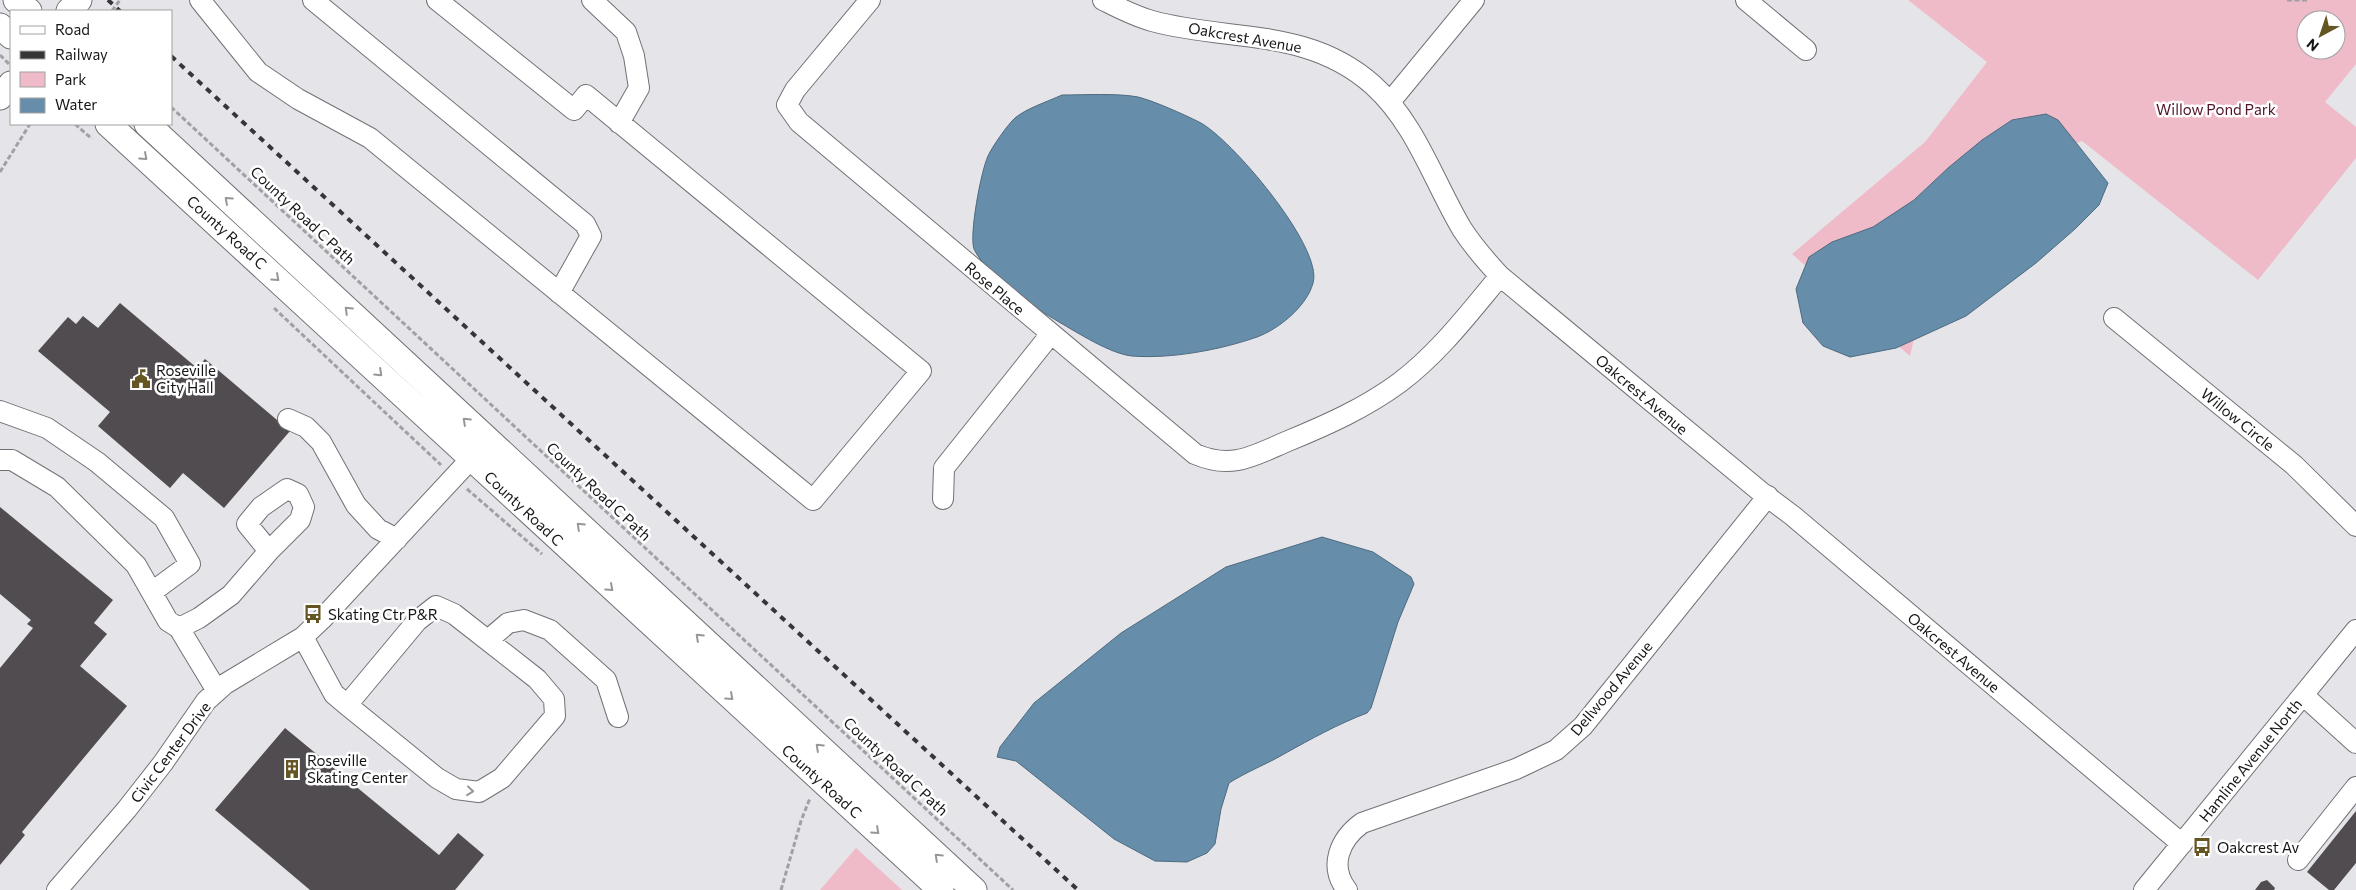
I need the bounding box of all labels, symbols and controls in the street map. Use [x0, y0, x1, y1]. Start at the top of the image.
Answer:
legend [10, 10, 172, 125]
north arrow [2296, 10, 2346, 60]
street label: Oakcrest Avenue [1187, 18, 1303, 56]
text: Road [55, 20, 90, 38]
text: N [2303, 35, 2322, 55]
text: Railway [55, 45, 108, 63]
text: Park [55, 70, 86, 88]
text: Water [55, 95, 97, 113]
park label: Willow Pond Park [2156, 100, 2276, 118]
one-way arrow [138, 151, 147, 160]
street label: County Road C Path [247, 162, 359, 268]
street label: County Road C [183, 191, 271, 273]
one-way arrow [225, 197, 234, 206]
street label: Rose Place [961, 258, 1029, 318]
one-way arrow [271, 272, 280, 281]
one-way arrow [345, 307, 354, 316]
street label: Oakcrest Avenue [1592, 350, 1692, 438]
place label: Roseville City Hall [156, 361, 216, 396]
one-way arrow [373, 367, 382, 376]
public building icon: Roseville City Hall [130, 368, 152, 390]
street label: Willow Circle [2198, 384, 2278, 454]
one-way arrow [463, 418, 472, 427]
street label: County Road C Path [543, 438, 655, 544]
street label: County Road C [481, 467, 567, 549]
one-way arrow [577, 523, 586, 532]
one-way arrow [605, 582, 614, 591]
bus stop icon: Skating Ctr P&R [302, 603, 324, 625]
place label: Skating Ctr P&R [328, 605, 438, 623]
street label: Oakcrest Avenue [1904, 608, 2004, 696]
one-way arrow [696, 634, 705, 643]
street label: Dellwood Avenue [1566, 637, 1656, 739]
one-way arrow [725, 691, 734, 700]
street label: Hamline Avenue North [2195, 695, 2305, 825]
street label: Civic Center Drive [126, 698, 214, 806]
street label: County Road C Path [840, 713, 952, 819]
street label: County Road C [778, 740, 866, 822]
one-way arrow [815, 744, 824, 753]
place label: Roseville Skating Center [307, 751, 408, 786]
building icon: Roseville Skating Center [281, 758, 303, 780]
one-way arrow [466, 785, 474, 796]
one-way arrow [870, 825, 879, 834]
bus stop icon: Oakcrest Av [2191, 836, 2213, 858]
place label: Oakcrest Av [2217, 838, 2300, 856]
one-way arrow [935, 854, 944, 863]

